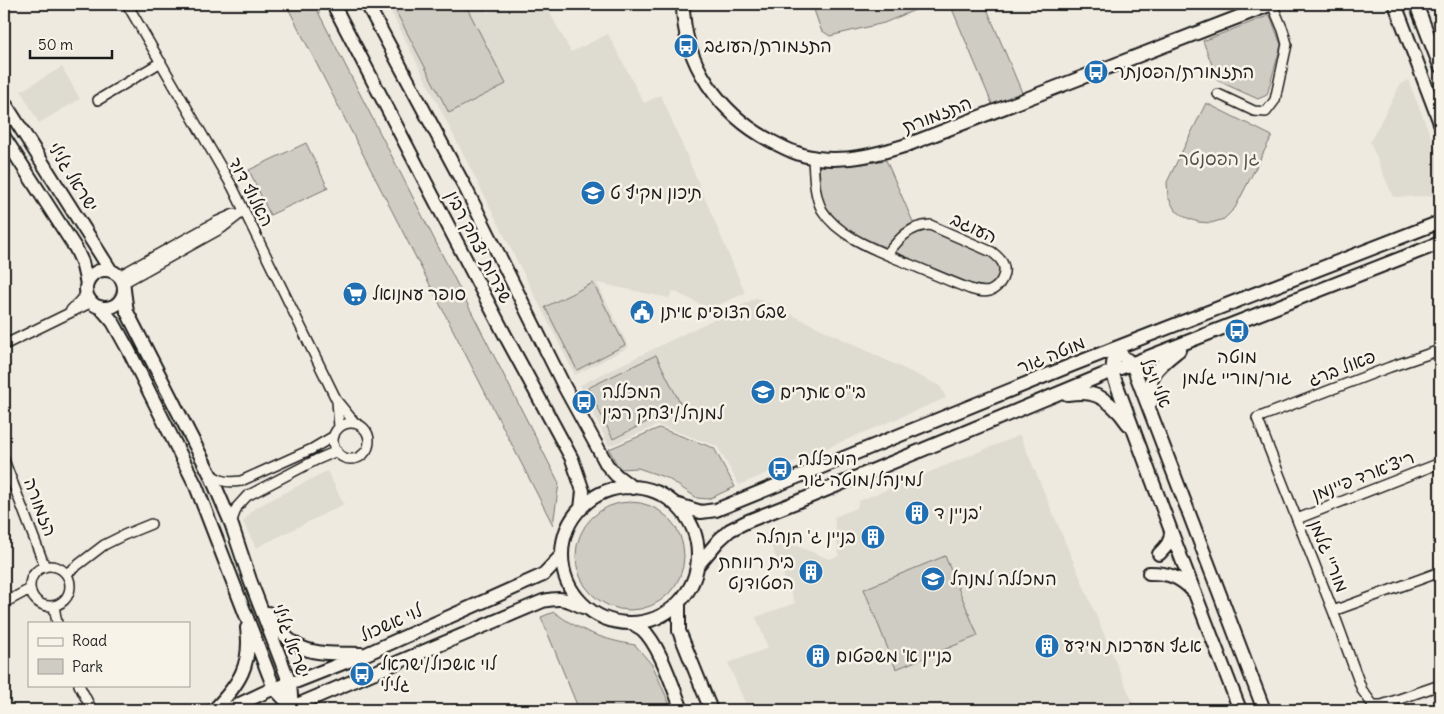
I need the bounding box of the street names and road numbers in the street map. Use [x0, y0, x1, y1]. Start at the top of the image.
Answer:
street label: התזמורת [899, 91, 975, 138]
street label: ישראל גלילי [43, 138, 104, 216]
street label: האלוף דוד [224, 153, 279, 230]
street label: שדרות יצחק רבין [441, 186, 518, 307]
street label: העוגב [947, 207, 1001, 248]
street label: מוטה גור [1013, 331, 1088, 379]
street label: פאול ברג [1305, 344, 1379, 391]
street label: אלי ויזל [1135, 354, 1177, 411]
street label: ריצ'ארד פיינמן [1308, 445, 1417, 506]
street label: הזמורה [19, 474, 62, 539]
street label: מוריי גלמן [1305, 516, 1354, 595]
street label: לוי אשכול [356, 598, 427, 647]
street label: ישראל גלילי [267, 600, 316, 681]

